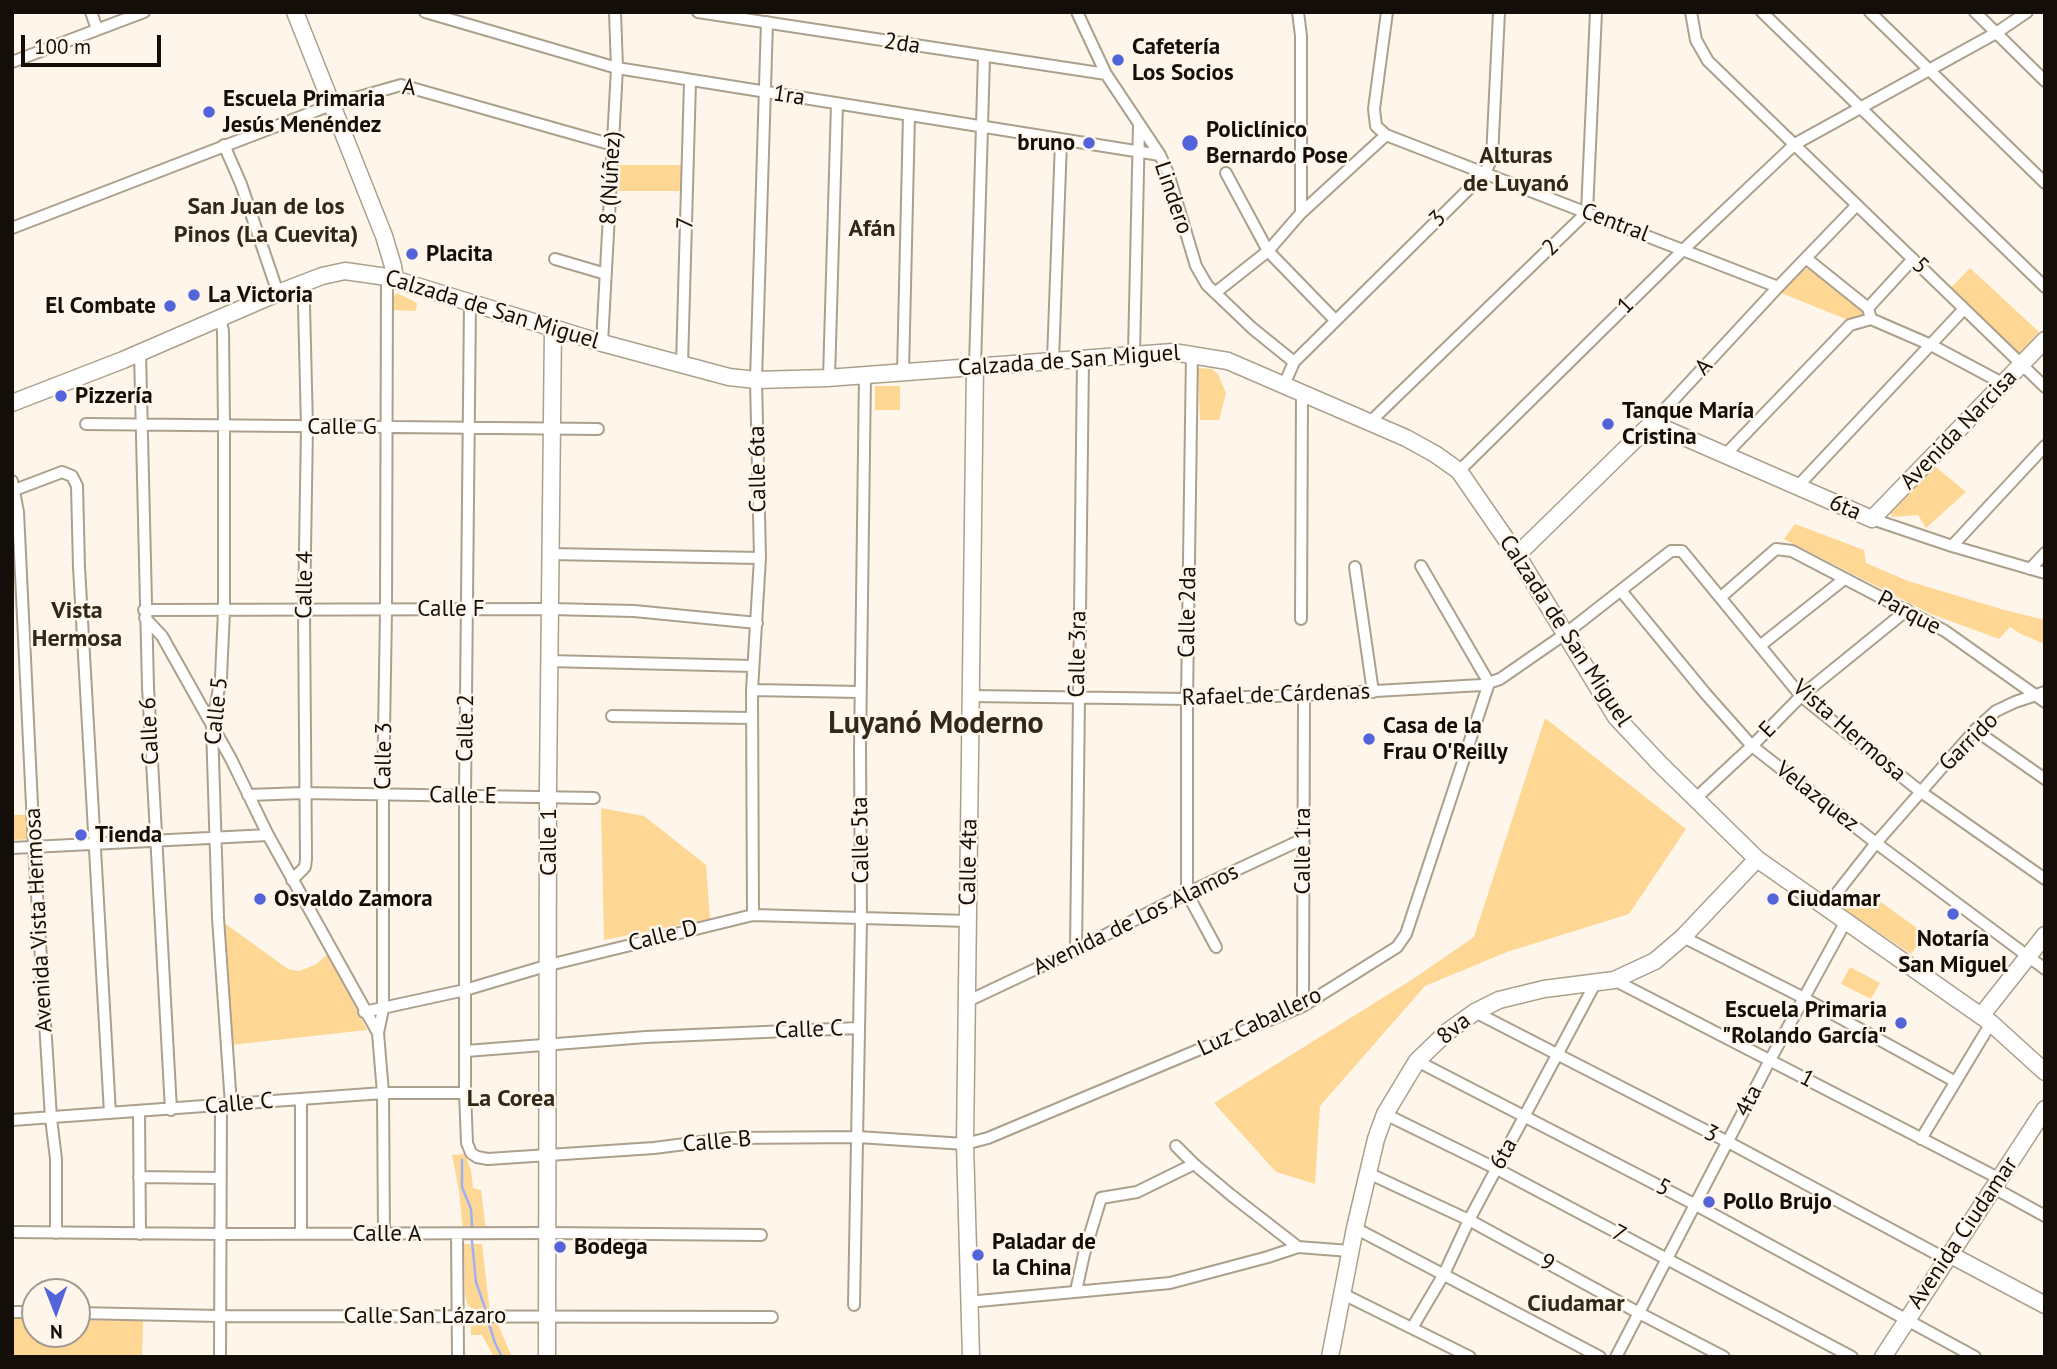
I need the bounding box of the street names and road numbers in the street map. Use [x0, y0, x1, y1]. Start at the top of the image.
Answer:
street label: 2da [882, 28, 922, 60]
street label: A [401, 74, 417, 102]
street label: 1ra [771, 80, 807, 112]
street label: 8 (Núñez) [595, 130, 627, 226]
street label: Lindero [1148, 158, 1198, 238]
street label: Central [1577, 198, 1653, 248]
street label: 3 [1424, 205, 1452, 233]
street label: 7 [672, 216, 700, 230]
street label: 2 [1537, 234, 1565, 262]
street label: 5 [1906, 252, 1934, 280]
street label: Calzada de San Miguel [382, 264, 602, 356]
street label: 1 [1612, 292, 1640, 320]
street label: Calzada de San Miguel [957, 339, 1181, 383]
street label: A [1689, 353, 1719, 381]
street label: Avenida Narcisa [1895, 364, 2023, 496]
street label: Calle G [307, 413, 377, 441]
street label: Calle 6ta [743, 425, 773, 513]
street label: 6ta [1825, 489, 1865, 527]
street label: Calzada de San Miguel [1493, 530, 1637, 732]
street label: Calle 4 [291, 551, 319, 619]
street label: Calle 2da [1173, 566, 1203, 658]
street label: Parque [1873, 585, 1945, 641]
street label: Calle F [417, 595, 485, 623]
street label: Calle 3ra [1063, 610, 1093, 698]
street label: Vista Hermosa [1787, 674, 1911, 788]
street label: Calle 5 [200, 676, 234, 746]
street label: Rafael de Cárdenas [1181, 678, 1371, 712]
street label: Calle 2 [452, 694, 480, 762]
street label: Calle 6 [134, 696, 166, 766]
street label: Garrido [1934, 707, 2004, 777]
street label: E [1754, 716, 1782, 744]
street label: Calle 3 [370, 722, 398, 790]
street label: Velazquez [1770, 756, 1864, 838]
street label: Calle E [429, 782, 497, 810]
street label: Calle 5ta [846, 796, 876, 884]
street label: Avenida Vista Hermosa [19, 807, 59, 1033]
street label: Calle 1ra [1289, 807, 1317, 895]
street label: Calle 1 [535, 808, 563, 876]
street label: Calle 4ta [954, 818, 984, 906]
street label: Avenida de Los Alamos [1029, 858, 1243, 982]
street label: Calle D [625, 914, 701, 958]
street label: Luz Caballero [1194, 981, 1326, 1063]
street label: 8va [1432, 1007, 1476, 1051]
street label: Calle C [774, 1015, 844, 1045]
street label: 1 [1795, 1064, 1819, 1094]
street label: 4ta [1729, 1081, 1769, 1121]
street label: Calle C [204, 1087, 274, 1121]
street label: 3 [1699, 1119, 1723, 1149]
street label: Calle B [682, 1125, 752, 1159]
street label: 6ta [1484, 1134, 1524, 1174]
street label: Avenida Ciudamar [1902, 1152, 2024, 1314]
street label: 5 [1651, 1173, 1675, 1203]
street label: 7 [1607, 1219, 1631, 1249]
street label: Calle A [353, 1220, 421, 1248]
street label: 9 [1535, 1248, 1559, 1278]
street label: Calle San Lázaro [344, 1302, 506, 1330]

